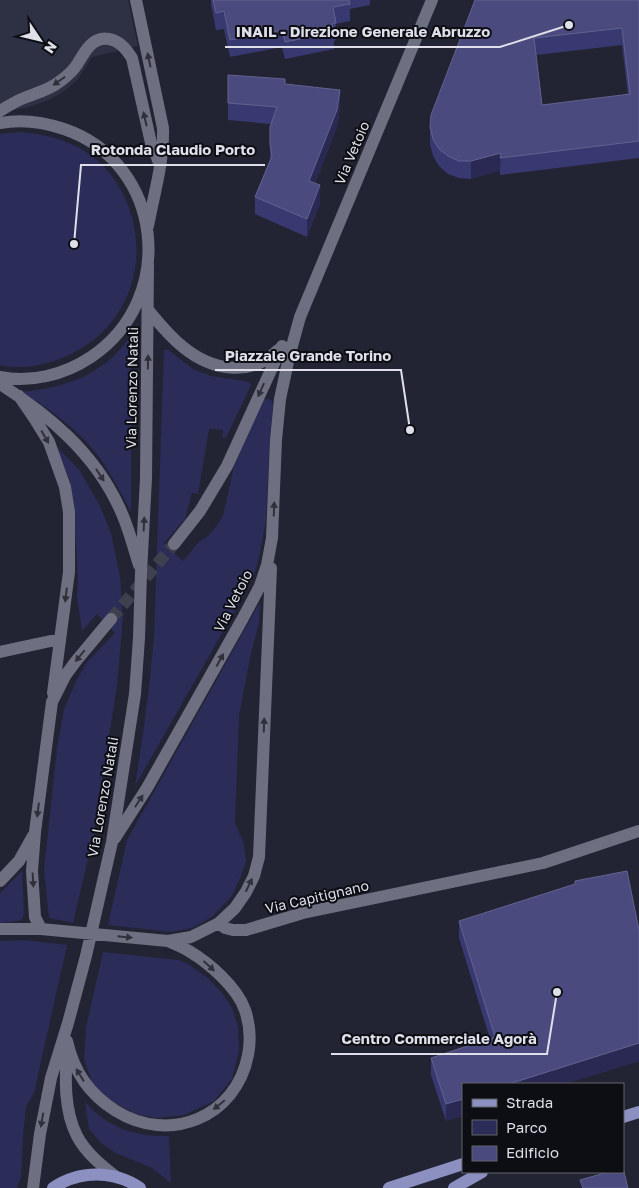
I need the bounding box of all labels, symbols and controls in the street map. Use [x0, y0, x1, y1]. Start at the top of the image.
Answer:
north arrow [15, 15, 65, 65]
callout: INAIL - Direzione Generale Abruzzo [225, 17, 500, 47]
text: INAIL - Direzione Generale Abruzzo [236, 22, 490, 40]
text: N [41, 39, 61, 57]
one-way arrow [145, 52, 153, 67]
one-way arrow [52, 76, 66, 86]
one-way arrow [141, 111, 149, 126]
street label: Via Vetoio [331, 118, 373, 187]
callout: Rotonda Claudio Porto [81, 135, 265, 165]
text: Rotonda Claudio Porto [91, 140, 255, 158]
street label: Via Lorenzo Natali [122, 327, 141, 449]
callout: Piazzale Grande Torino [215, 340, 401, 370]
text: Piazzale Grande Torino [225, 346, 391, 364]
one-way arrow [144, 353, 152, 369]
one-way arrow [257, 383, 265, 397]
one-way arrow [41, 430, 50, 443]
one-way arrow [95, 468, 105, 482]
one-way arrow [270, 501, 278, 517]
one-way arrow [141, 516, 149, 532]
street label: Via Vetoio [210, 567, 255, 635]
one-way arrow [62, 587, 70, 603]
one-way arrow [74, 650, 85, 663]
one-way arrow [215, 653, 224, 666]
one-way arrow [261, 716, 269, 732]
street label: Via Lorenzo Natali [84, 735, 121, 858]
one-way arrow [134, 794, 144, 807]
one-way arrow [34, 802, 42, 818]
one-way arrow [29, 873, 37, 889]
street label: Via Capitignano [263, 876, 370, 917]
one-way arrow [245, 878, 254, 893]
one-way arrow [117, 933, 133, 941]
one-way arrow [203, 960, 215, 972]
callout: Centro Commerciale Agorà [331, 1024, 547, 1054]
text: Centro Commerciale Agorà [341, 1029, 537, 1047]
one-way arrow [76, 1068, 85, 1081]
legend [462, 1083, 624, 1173]
text: Strada [506, 1093, 553, 1111]
one-way arrow [213, 1100, 226, 1111]
one-way arrow [38, 1113, 46, 1129]
text: Parco [506, 1118, 547, 1136]
text: Edificio [506, 1143, 559, 1161]

